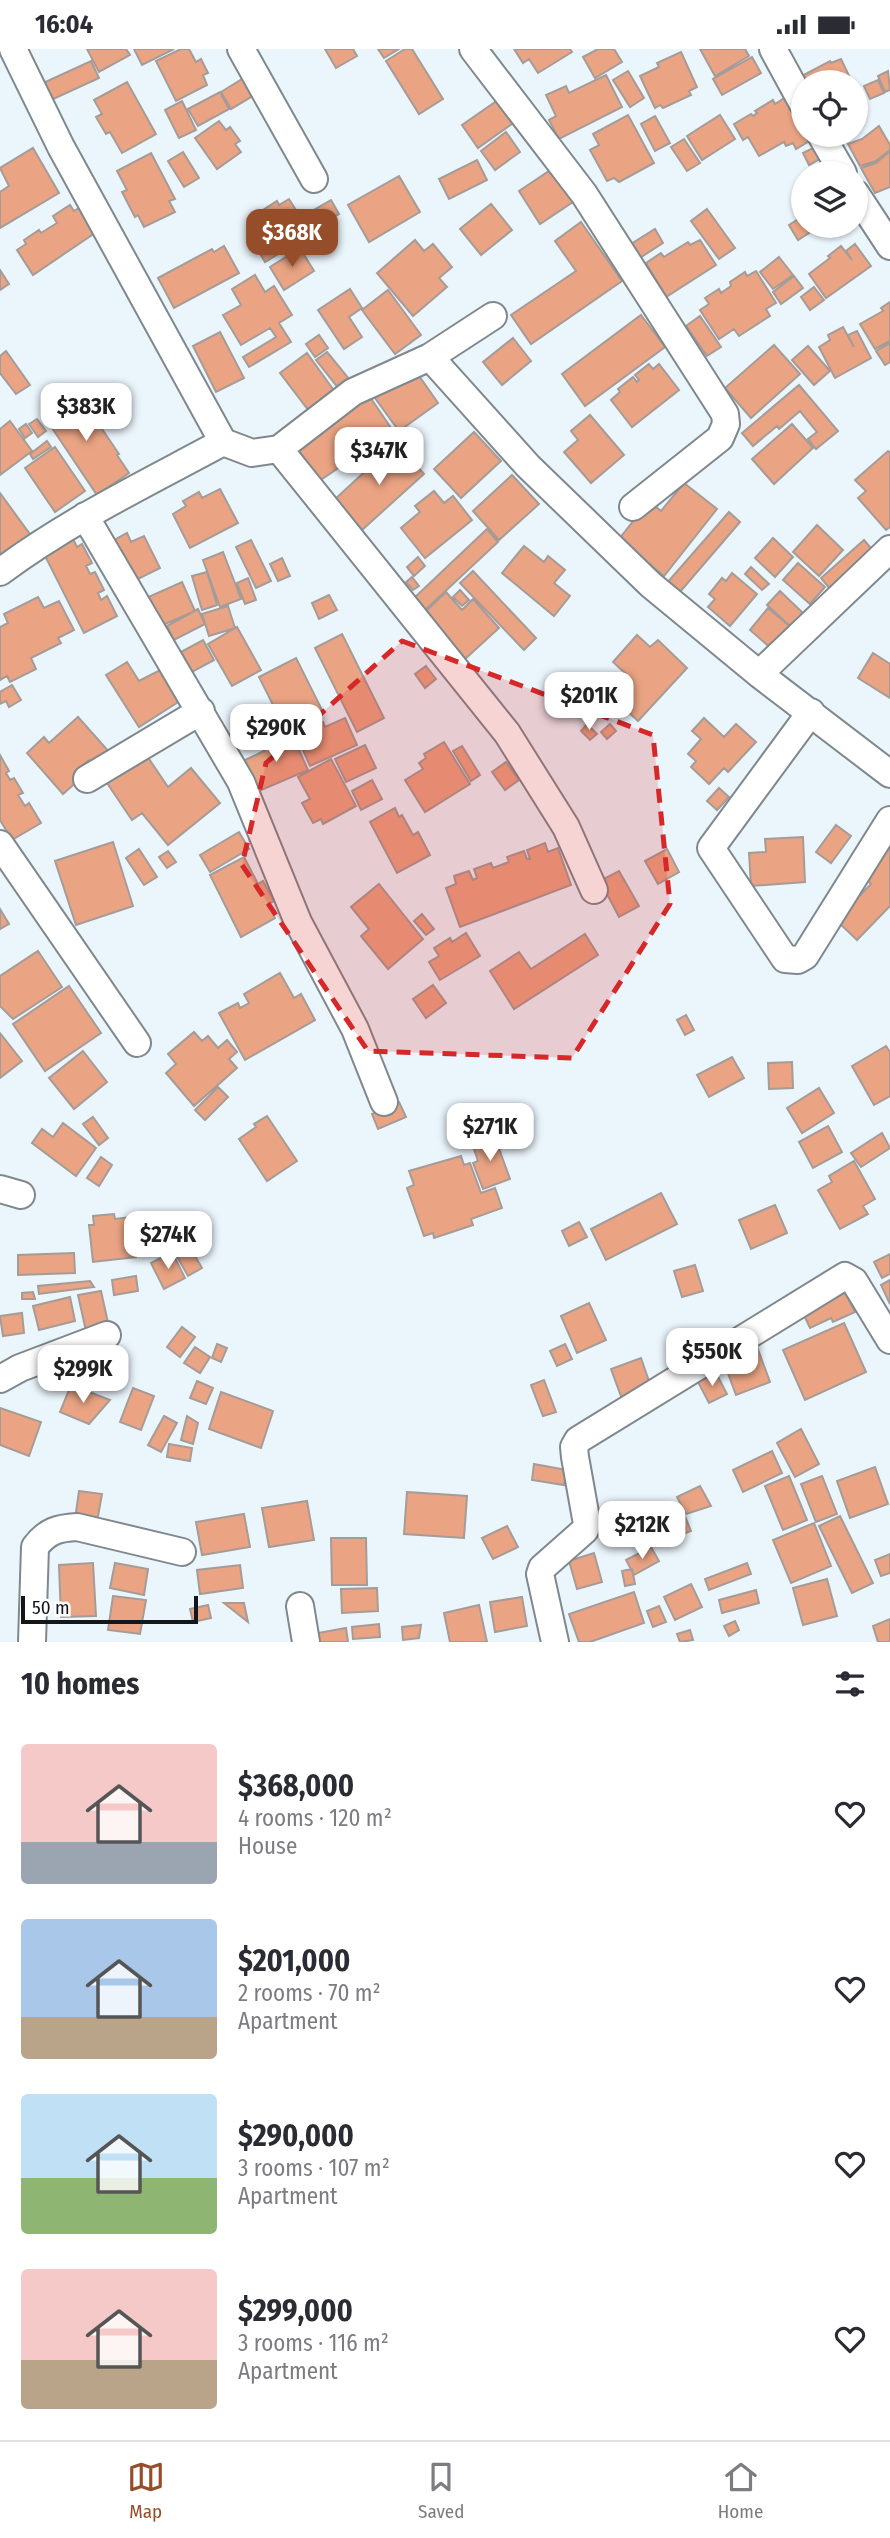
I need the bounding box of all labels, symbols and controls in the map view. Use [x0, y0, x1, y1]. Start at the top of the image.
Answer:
text: 16:04 [35, 9, 93, 40]
map controls [791, 70, 868, 238]
button: locate [791, 70, 868, 147]
button: layers [791, 161, 868, 238]
pin: $368K [243, 209, 341, 269]
text: $368K [262, 218, 322, 246]
pin: $383K [37, 383, 135, 443]
text: $383K [57, 392, 115, 420]
pin: $347K [330, 427, 428, 487]
text: $347K [351, 436, 407, 464]
pin: $201K [540, 673, 638, 732]
text: $201K [560, 681, 618, 709]
pin: $290K [227, 705, 325, 764]
text: $290K [246, 713, 306, 741]
pin: $271K [441, 1103, 539, 1163]
text: $271K [463, 1112, 517, 1140]
pin: $274K [119, 1211, 217, 1271]
text: $274K [140, 1220, 196, 1248]
pin: $550K [663, 1329, 761, 1388]
text: $550K [682, 1337, 742, 1365]
pin: $299K [34, 1345, 132, 1405]
text: $299K [54, 1354, 112, 1382]
pin: $212K [593, 1501, 691, 1561]
text: $212K [614, 1510, 670, 1538]
scale bar [21, 1593, 198, 1625]
text: 50 m [32, 1596, 70, 1619]
icon: filters [831, 1665, 869, 1703]
text: 10 homes [21, 1666, 139, 1702]
text: $368,000 [238, 1768, 354, 1804]
icon: home [77, 1772, 161, 1856]
icon: heart [831, 1795, 869, 1833]
text: 4 rooms · 120 m² [238, 1804, 392, 1832]
text: House [238, 1832, 297, 1860]
text: $201,000 [238, 1943, 350, 1979]
icon: home [77, 1947, 161, 2031]
icon: heart [831, 1970, 869, 2008]
text: 2 rooms · 70 m² [238, 1979, 381, 2007]
text: Apartment [238, 2007, 338, 2035]
text: $290,000 [238, 2118, 354, 2154]
icon: home [77, 2122, 161, 2206]
icon: heart [831, 2145, 869, 2183]
text: 3 rooms · 107 m² [238, 2154, 390, 2182]
text: Apartment [238, 2182, 338, 2210]
text: $299,000 [238, 2293, 353, 2329]
icon: home [77, 2297, 161, 2381]
icon: heart [831, 2320, 869, 2358]
text: 3 rooms · 116 m² [238, 2329, 389, 2357]
text: Apartment [238, 2357, 338, 2385]
tab: Map [127, 2458, 165, 2523]
tab: Saved [418, 2458, 464, 2523]
tab: Home [718, 2458, 763, 2523]

